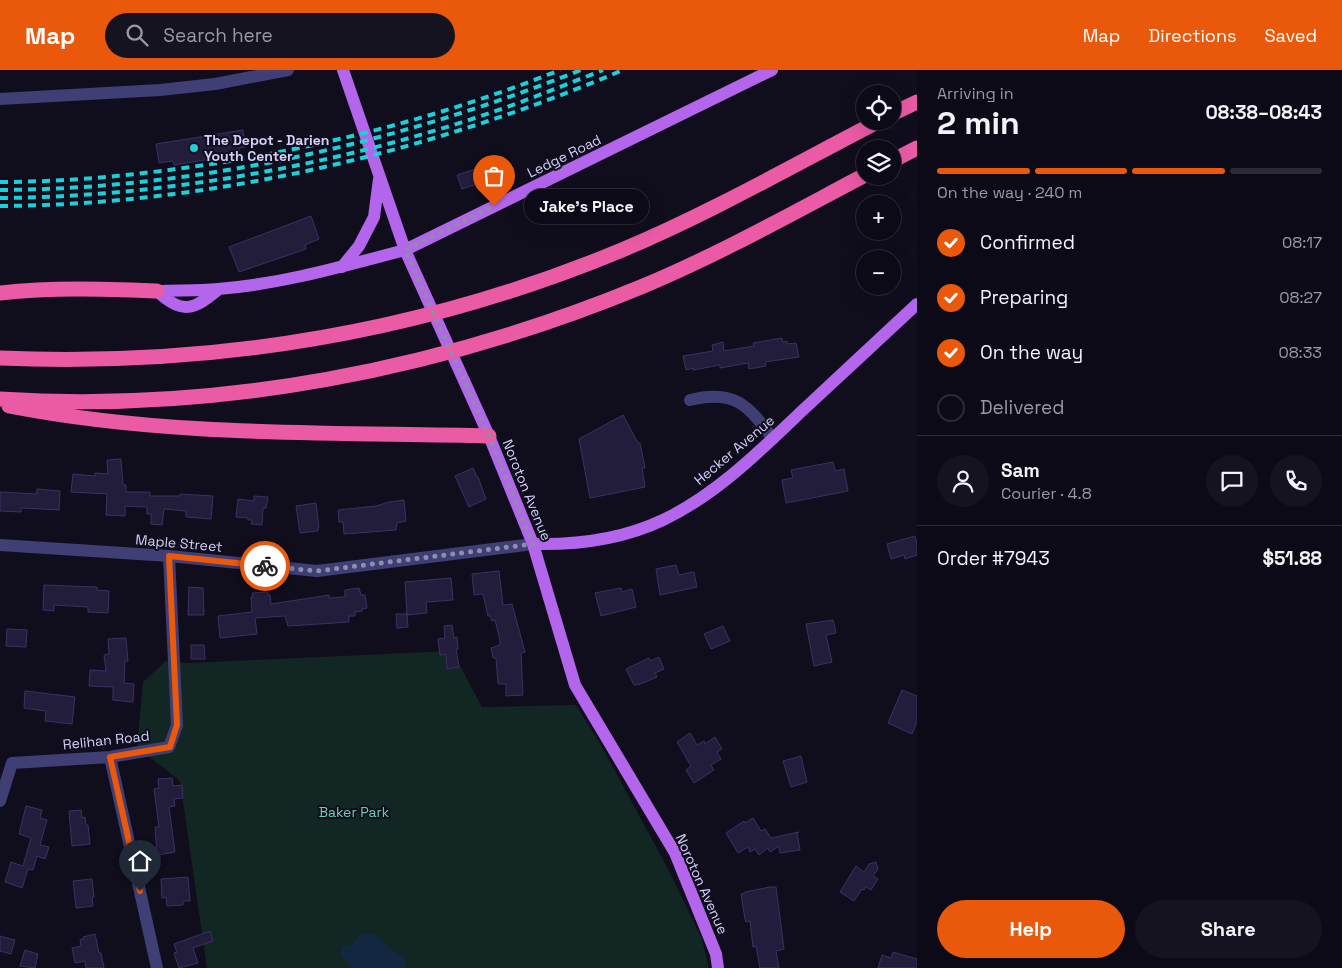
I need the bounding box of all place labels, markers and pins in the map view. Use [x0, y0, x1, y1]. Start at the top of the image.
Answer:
place label: The Depot - Darien Youth Center [204, 131, 329, 165]
marker: The Depot - Darien Youth Center [188, 142, 200, 154]
pin [473, 155, 515, 206]
callout: Jake's Place [524, 188, 649, 224]
pin [119, 840, 161, 891]

